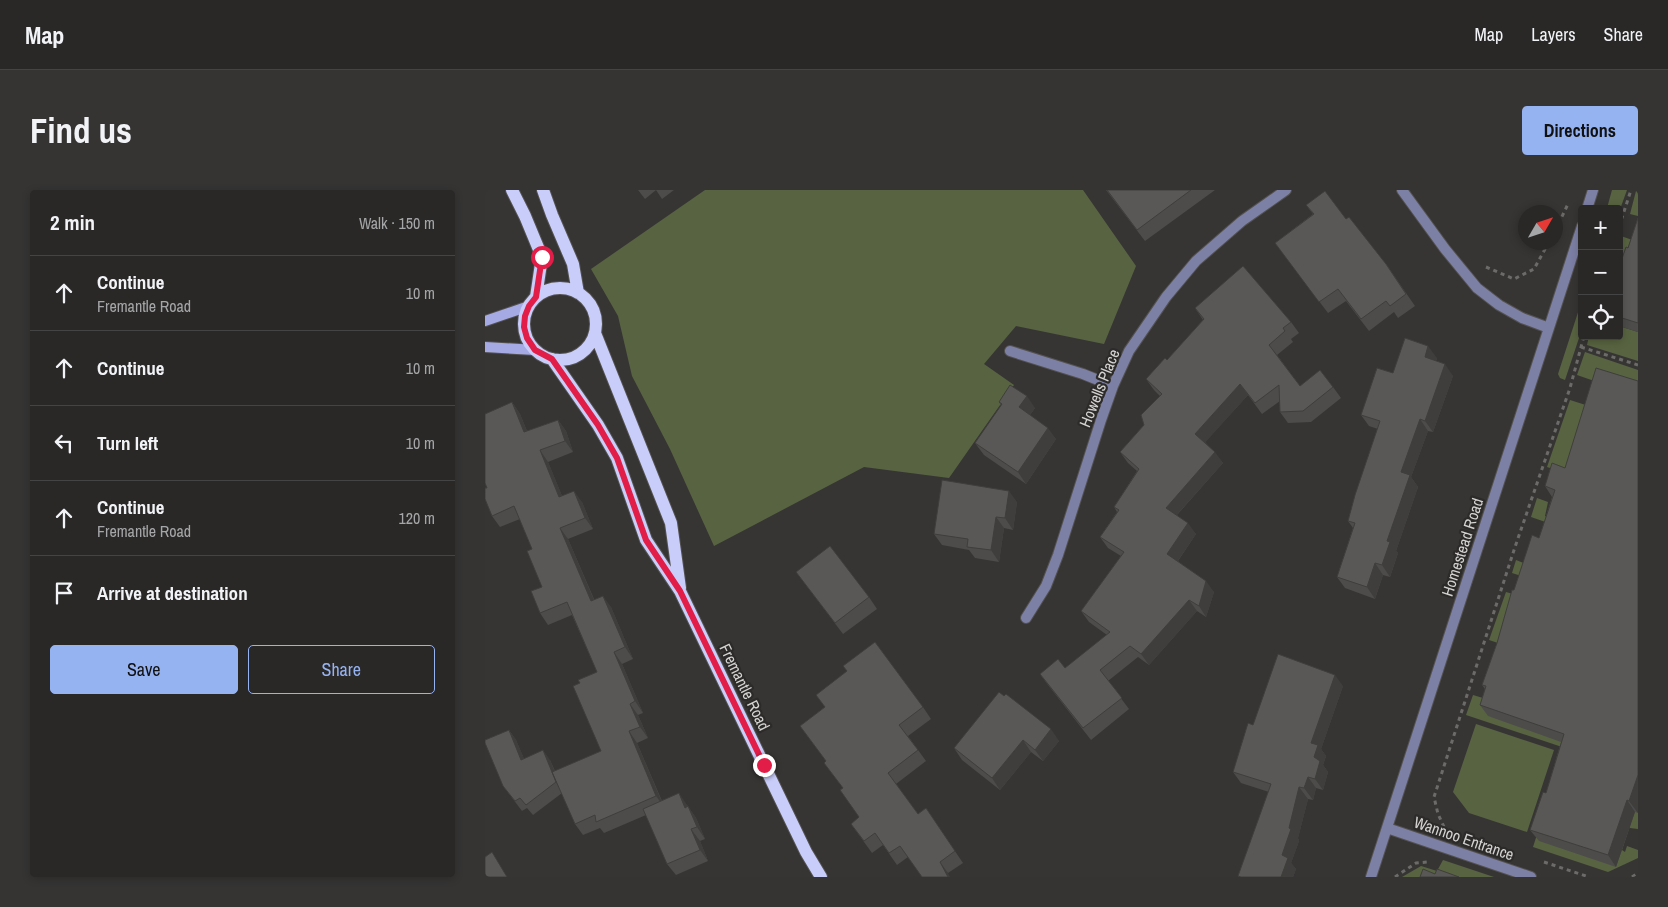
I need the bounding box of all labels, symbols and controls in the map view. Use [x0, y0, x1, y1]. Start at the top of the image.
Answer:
text: Map [25, 19, 64, 51]
text: Map [1475, 22, 1503, 47]
text: Layers [1531, 22, 1576, 47]
text: Share [1604, 22, 1643, 47]
button: Directions [1522, 106, 1638, 155]
text: Find us [30, 107, 132, 154]
north arrow [1518, 205, 1563, 250]
map controls [1578, 205, 1623, 340]
button: + [1578, 205, 1623, 250]
text: 2 min [50, 208, 95, 237]
text: Walk · 150 m [359, 212, 435, 234]
route start [531, 246, 554, 269]
button: − [1578, 250, 1623, 295]
text: Continue [97, 269, 165, 295]
icon: ahead [50, 279, 78, 307]
text: 10 m [406, 282, 435, 304]
text: Fremantle Road [97, 295, 191, 317]
button: locate [1578, 295, 1623, 340]
street label: Howells Place [1073, 346, 1125, 430]
icon: ahead [50, 354, 78, 382]
text: Continue [97, 355, 165, 381]
text: 10 m [406, 357, 435, 379]
icon: left [50, 429, 78, 457]
text: Turn left [97, 430, 158, 456]
text: 10 m [406, 432, 435, 454]
text: Continue [97, 494, 165, 520]
street label: Homestead Road [1436, 495, 1488, 599]
icon: ahead [50, 504, 78, 532]
text: 120 m [399, 507, 435, 529]
text: Fremantle Road [97, 520, 191, 542]
icon: arrive [50, 579, 78, 607]
text: Arrive at destination [97, 580, 248, 606]
street label: Fremantle Road [714, 640, 776, 734]
button: Save [50, 645, 238, 694]
button: Share [248, 645, 435, 694]
route end [753, 754, 776, 777]
street label: Wannoo Entrance [1411, 811, 1517, 865]

